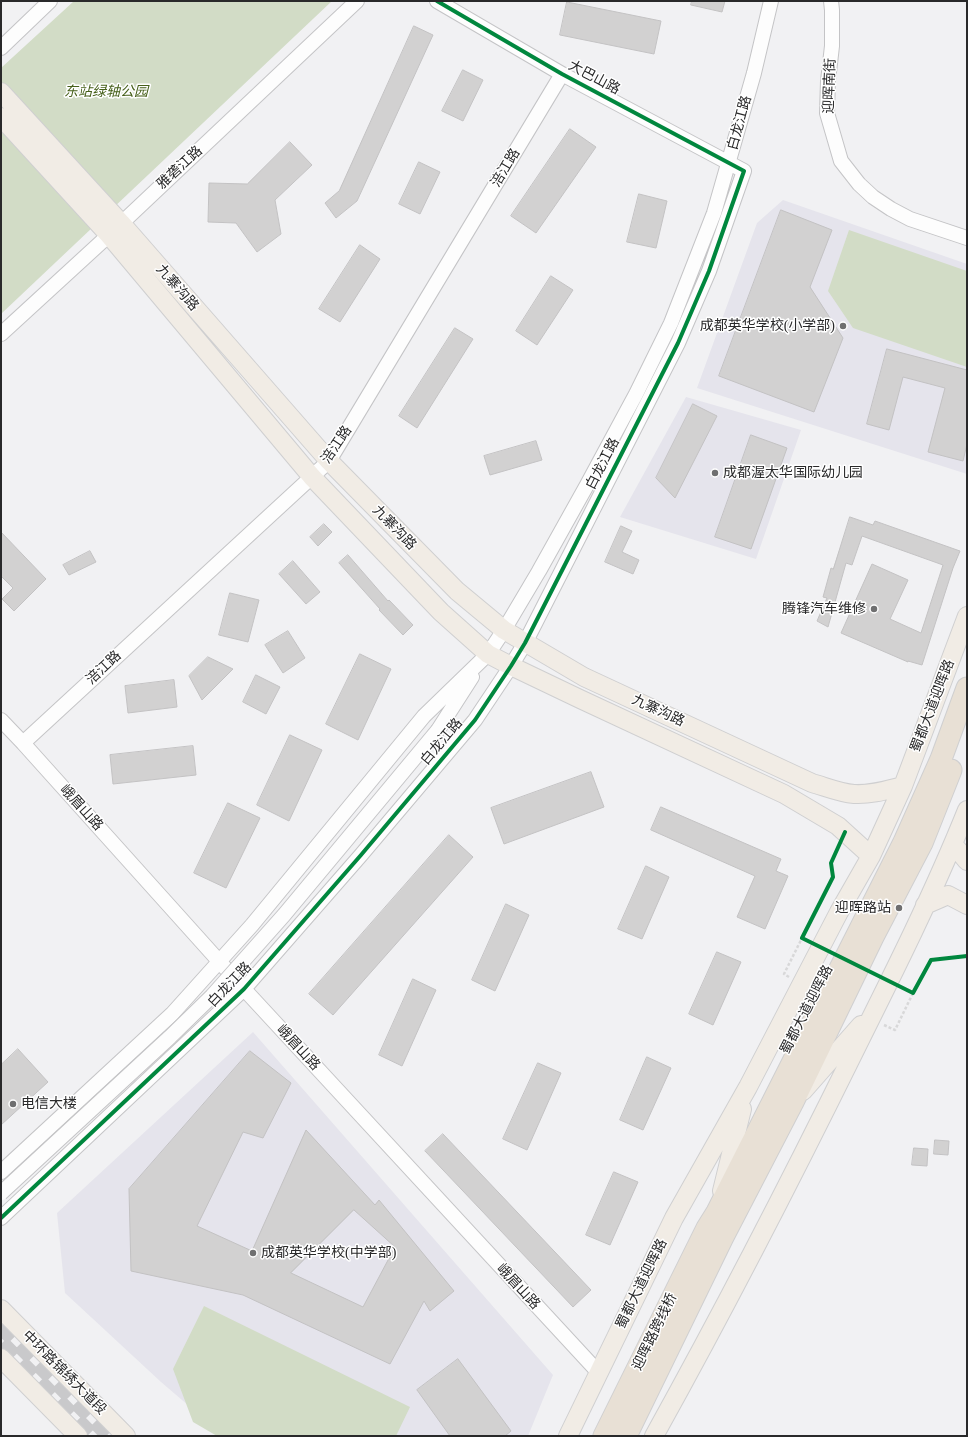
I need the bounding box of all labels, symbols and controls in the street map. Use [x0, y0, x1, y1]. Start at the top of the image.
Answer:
street label: 大巴山路 [565, 57, 623, 99]
street label: 迎晖南街 [821, 58, 839, 114]
park label: 东站绿轴公园 [64, 84, 148, 100]
street label: 白龙江路 [725, 94, 755, 152]
street label: 雅砻江路 [154, 143, 206, 193]
street label: 涪江路 [488, 146, 524, 190]
street label: 九寨沟路 [152, 261, 202, 315]
place label: 成都英华学校(小学部) [700, 318, 835, 334]
marker: 成都英华学校(小学部) [838, 321, 848, 331]
street label: 涪江路 [318, 423, 356, 467]
street label: 白龙江路 [583, 435, 623, 493]
place label: 成都渥太华国际幼儿园 [723, 465, 863, 481]
marker: 成都渥太华国际幼儿园 [710, 468, 720, 478]
street label: 九寨沟路 [369, 502, 419, 554]
place label: 腾锋汽车维修 [782, 601, 866, 617]
marker: 腾锋汽车维修 [869, 604, 879, 614]
street label: 涪江路 [83, 648, 125, 688]
street label: 蜀都大道迎晖路 [908, 657, 958, 755]
street label: 九寨沟路 [629, 692, 687, 730]
street label: 白龙江路 [418, 715, 466, 769]
street label: 峨眉山路 [56, 782, 106, 834]
place label: 迎晖路站 [835, 900, 891, 916]
marker: 迎晖路站 [894, 903, 904, 913]
street label: 白龙江路 [205, 959, 255, 1011]
street label: 蜀都大道迎晖路 [777, 963, 837, 1057]
street label: 峨眉山路 [273, 1022, 323, 1074]
place label: 电信大楼 [21, 1096, 77, 1112]
marker: 电信大楼 [8, 1099, 18, 1109]
street label: 蜀都大道迎晖路 [613, 1236, 671, 1332]
place label: 成都英华学校(中学部) [261, 1245, 396, 1261]
marker: 成都英华学校(中学部) [248, 1248, 258, 1258]
street label: 峨眉山路 [493, 1261, 543, 1313]
street label: 迎晖路跨线桥 [629, 1291, 681, 1373]
street label: 中环路锦绣大道段 [18, 1327, 110, 1419]

